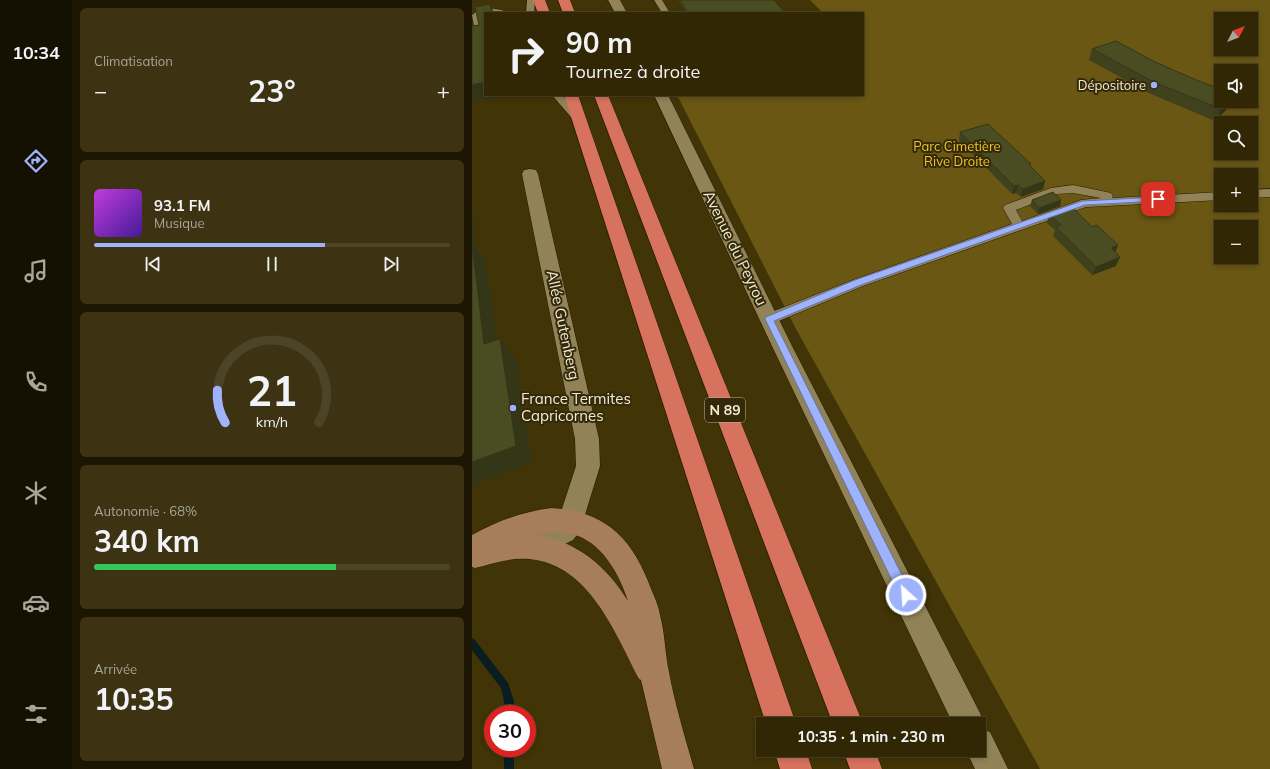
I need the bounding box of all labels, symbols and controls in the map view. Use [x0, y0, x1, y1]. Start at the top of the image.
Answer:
north arrow [1214, 12, 1258, 56]
map controls [1214, 12, 1258, 264]
text: 90 m [566, 25, 632, 60]
icon: right [500, 28, 552, 80]
text: 10:34 [12, 41, 60, 64]
text: Climatisation [94, 53, 173, 69]
text: Tournez à droite [566, 60, 700, 83]
button: sound [1214, 64, 1258, 108]
text: 23° [248, 72, 296, 110]
text: − [94, 77, 107, 105]
text: + [437, 77, 450, 105]
place label: Dépositoire [1078, 77, 1146, 93]
marker: Dépositoire [1149, 80, 1159, 90]
button: search [1214, 116, 1258, 160]
park label: Parc Cimetière Rive Droite [913, 138, 1001, 169]
icon: directions [22, 147, 50, 175]
button: + [1214, 168, 1258, 212]
pin [1141, 182, 1175, 216]
street label: Avenue du Peyrou [699, 187, 772, 308]
icon: arrive [1147, 188, 1169, 210]
text: 93.1 FM [154, 196, 210, 215]
text: Musique [154, 215, 205, 231]
button: − [1214, 220, 1258, 264]
icon: previous [142, 253, 164, 275]
icon: pause [261, 253, 283, 275]
icon: next [380, 253, 402, 275]
icon: music [22, 257, 50, 285]
street label: Allée Gutenberg [543, 268, 584, 382]
text: 21 [247, 363, 297, 415]
icon: phone [22, 368, 50, 396]
place label: France Termites Capricornes [521, 389, 631, 425]
road number: N 89 [705, 398, 745, 422]
marker: France Termites Capricornes [508, 403, 518, 413]
text: km/h [256, 412, 288, 430]
icon: climate [22, 479, 50, 507]
text: Autonomie · 68% [94, 503, 197, 519]
text: 340 km [94, 522, 200, 560]
position arrow [885, 574, 927, 616]
icon: car [22, 589, 50, 617]
text: Arrivée [94, 661, 137, 677]
text: 10:35 [94, 680, 173, 718]
icon: filters [22, 700, 50, 728]
speed limit sign: 30 [484, 705, 536, 757]
text: 10:35 · 1 min · 230 m [797, 727, 945, 746]

